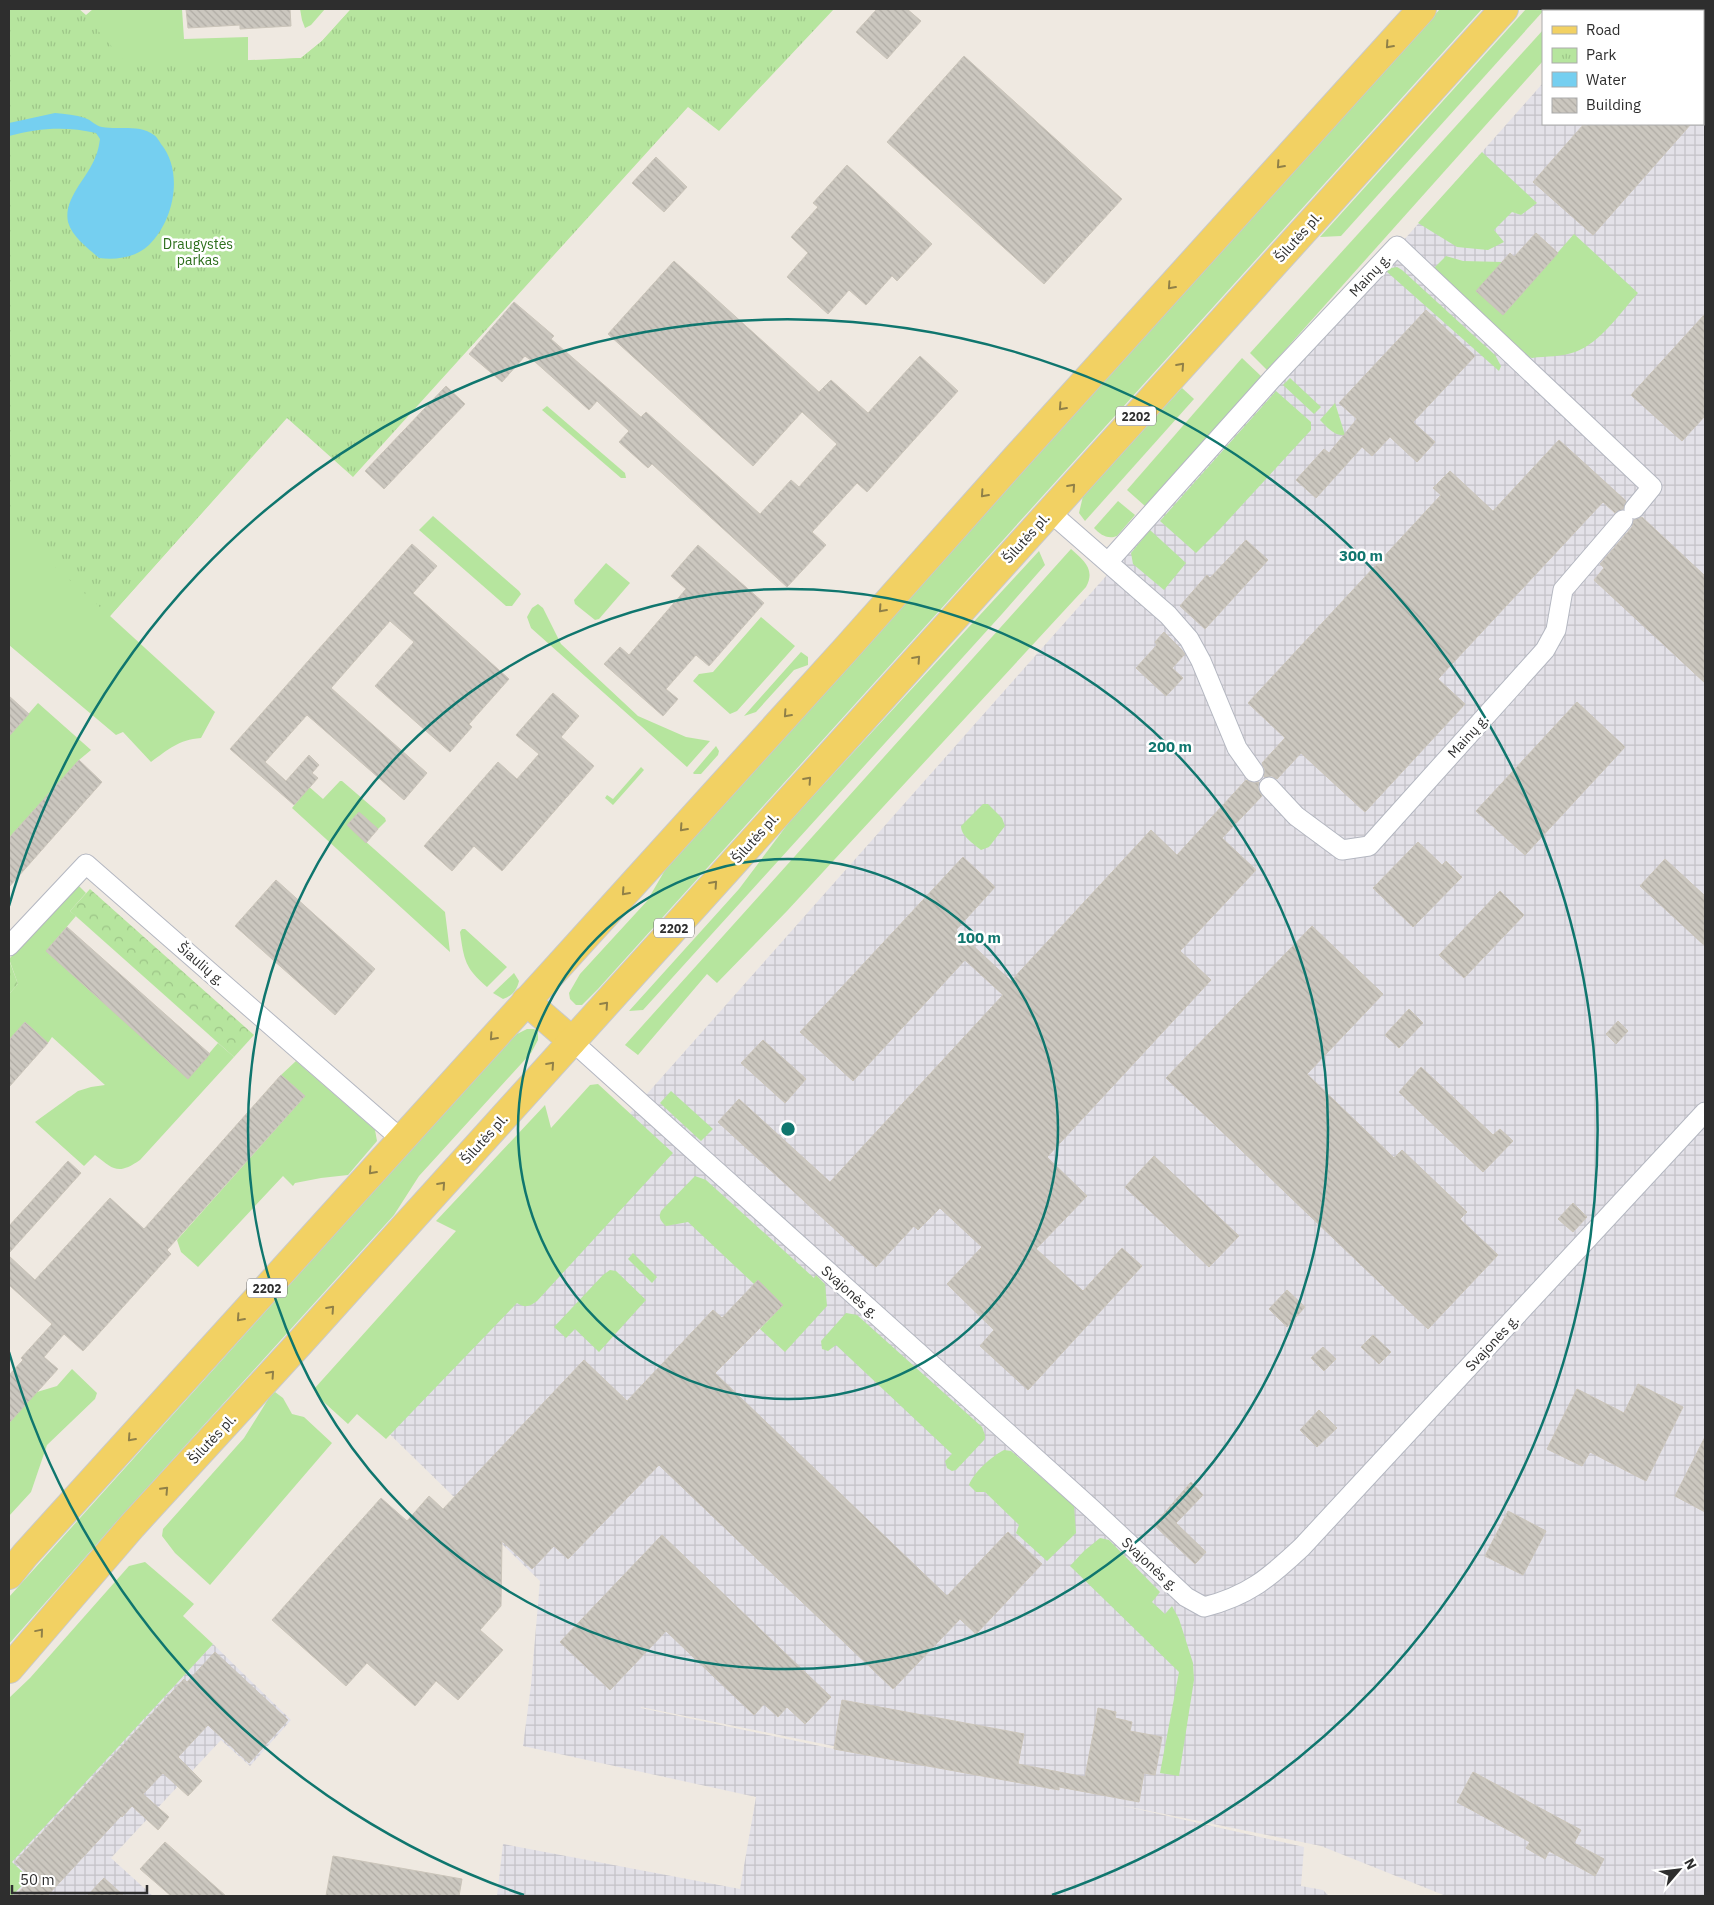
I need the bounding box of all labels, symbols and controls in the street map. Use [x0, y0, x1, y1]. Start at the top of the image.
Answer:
legend [1542, 10, 1704, 125]
text: Road [1586, 20, 1621, 39]
one-way arrow [1386, 39, 1395, 48]
text: Park [1586, 45, 1616, 64]
text: Water [1586, 70, 1627, 89]
text: Building [1586, 95, 1641, 114]
one-way arrow [1277, 160, 1286, 169]
street label: Šilutės pl. [1270, 207, 1325, 266]
park label: Draugystės parkas [163, 235, 233, 269]
street label: Mainų g. [1345, 250, 1395, 300]
one-way arrow [1168, 280, 1177, 289]
one-way arrow [1175, 362, 1184, 371]
one-way arrow [1059, 401, 1068, 410]
road number: 2202 [1116, 406, 1156, 426]
one-way arrow [1066, 483, 1075, 492]
one-way arrow [980, 489, 989, 498]
street label: Šilutės pl. [998, 508, 1053, 567]
text: 300 m [1339, 546, 1383, 565]
one-way arrow [878, 603, 887, 612]
one-way arrow [911, 656, 920, 665]
one-way arrow [784, 708, 793, 717]
street label: Mainų g. [1444, 710, 1492, 762]
text: 200 m [1148, 737, 1192, 756]
one-way arrow [802, 776, 811, 785]
street label: Šilutės pl. [727, 808, 782, 867]
one-way arrow [680, 823, 689, 832]
one-way arrow [708, 880, 717, 889]
one-way arrow [622, 886, 631, 895]
road number: 2202 [654, 918, 694, 938]
text: 100 m [957, 928, 1001, 947]
street label: Šiaulių g. [174, 938, 229, 989]
one-way arrow [599, 1001, 608, 1010]
one-way arrow [490, 1032, 499, 1041]
one-way arrow [545, 1061, 554, 1070]
street label: Šilutės pl. [456, 1109, 511, 1168]
centre of rings [779, 1120, 797, 1138]
one-way arrow [369, 1165, 378, 1174]
one-way arrow [436, 1182, 445, 1191]
street label: Svajonės g. [818, 1262, 882, 1322]
road number: 2202 [247, 1278, 287, 1298]
one-way arrow [325, 1305, 334, 1314]
street label: Svajonės g. [1461, 1311, 1523, 1375]
one-way arrow [237, 1312, 246, 1321]
one-way arrow [266, 1371, 275, 1380]
street label: Šilutės pl. [184, 1410, 240, 1468]
one-way arrow [128, 1432, 137, 1441]
one-way arrow [159, 1487, 168, 1496]
street label: Svajonės g. [1118, 1533, 1182, 1595]
one-way arrow [34, 1629, 43, 1638]
north arrow [1654, 1845, 1704, 1895]
text: N [1680, 1855, 1701, 1873]
scale bar [12, 1862, 148, 1894]
text: 50 m [20, 1870, 55, 1889]

